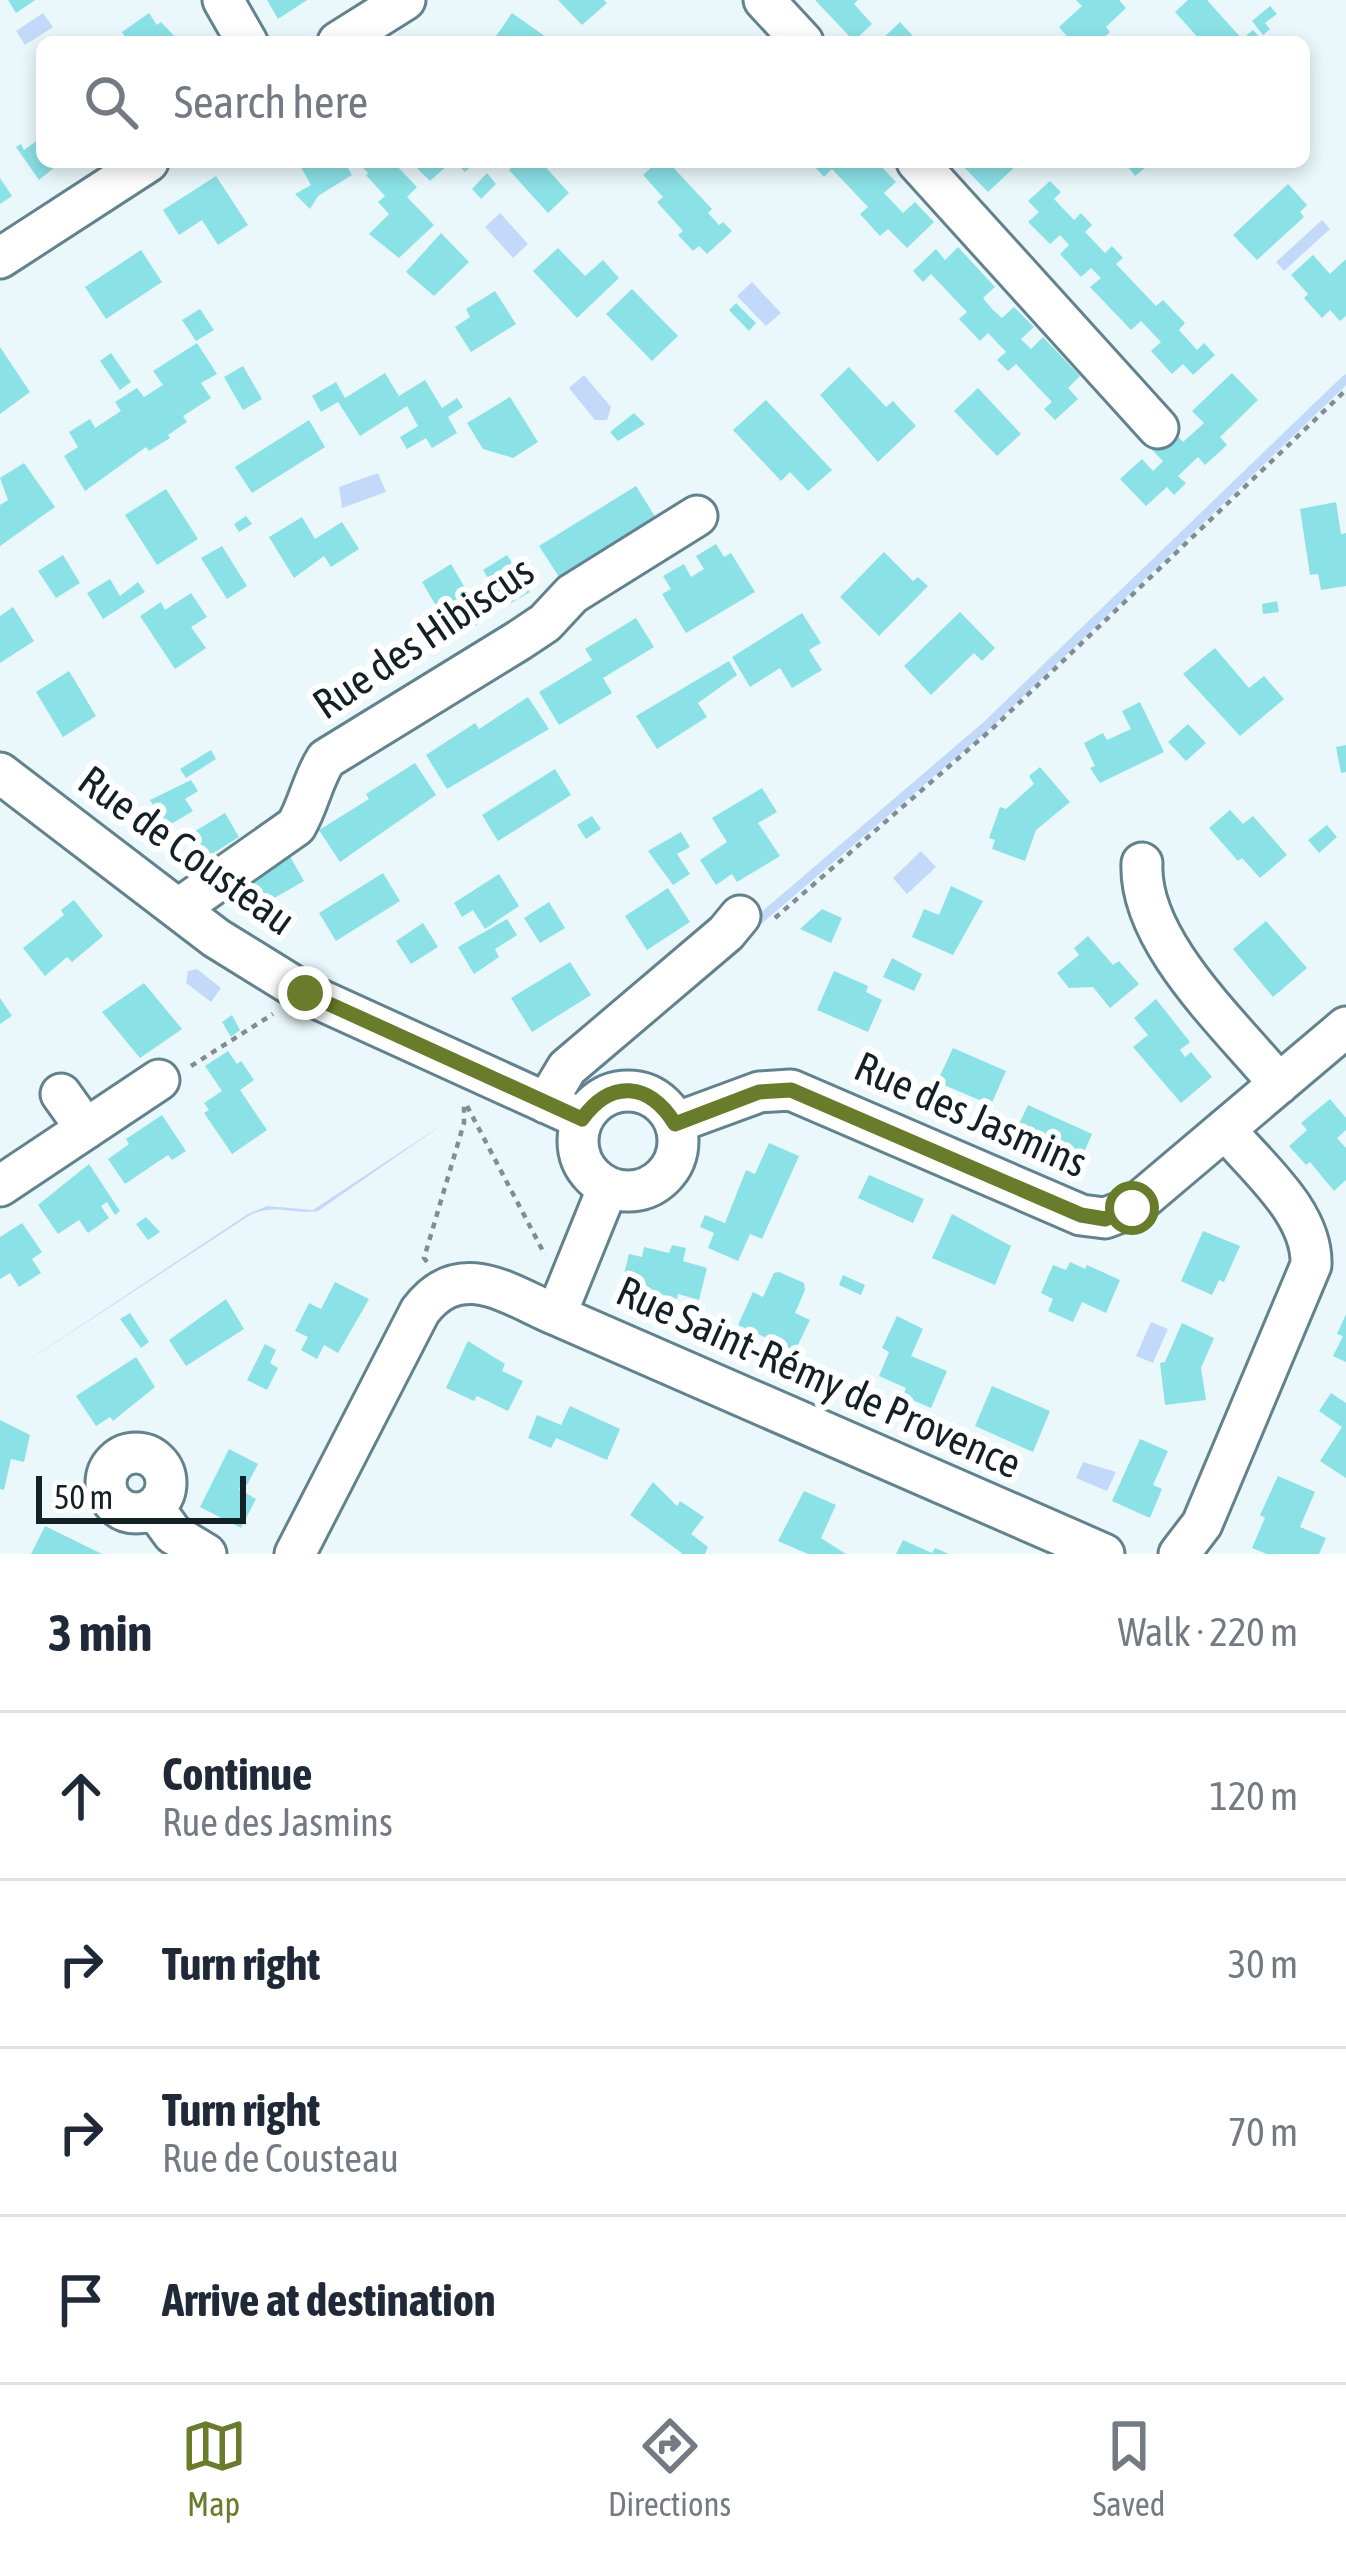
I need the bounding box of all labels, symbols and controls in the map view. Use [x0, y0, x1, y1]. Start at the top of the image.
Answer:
search box [36, 36, 1310, 168]
icon: search [78, 69, 144, 135]
text: Search here [174, 76, 368, 128]
street label: Rue des Hibiscus [304, 546, 542, 728]
street label: Rue de Cousteau [70, 756, 304, 944]
route end [278, 966, 332, 1020]
street label: Rue des Jasmins [848, 1042, 1094, 1186]
route start [1105, 1181, 1159, 1235]
street label: Rue Saint-Rémy de Provence [610, 1266, 1028, 1488]
scale bar [36, 1470, 246, 1523]
text: 50 m [54, 1478, 113, 1516]
text: 3 min [48, 1603, 152, 1662]
text: Walk · 220 m [1118, 1610, 1298, 1654]
text: Continue [162, 1748, 313, 1800]
icon: ahead [48, 1763, 114, 1829]
text: 120 m [1210, 1774, 1298, 1818]
text: Rue des Jasmins [162, 1800, 393, 1844]
icon: right [48, 1931, 114, 1997]
text: Turn right [162, 1938, 320, 1990]
text: 30 m [1228, 1942, 1298, 1986]
text: Turn right [162, 2084, 320, 2136]
icon: right [48, 2099, 114, 2165]
text: 70 m [1228, 2110, 1298, 2154]
text: Rue de Cousteau [162, 2136, 399, 2180]
icon: arrive [48, 2267, 114, 2333]
text: Arrive at destination [162, 2274, 496, 2326]
tab: Map [181, 2413, 247, 2523]
tab: Directions [608, 2413, 731, 2523]
tab: Saved [1092, 2413, 1165, 2523]

